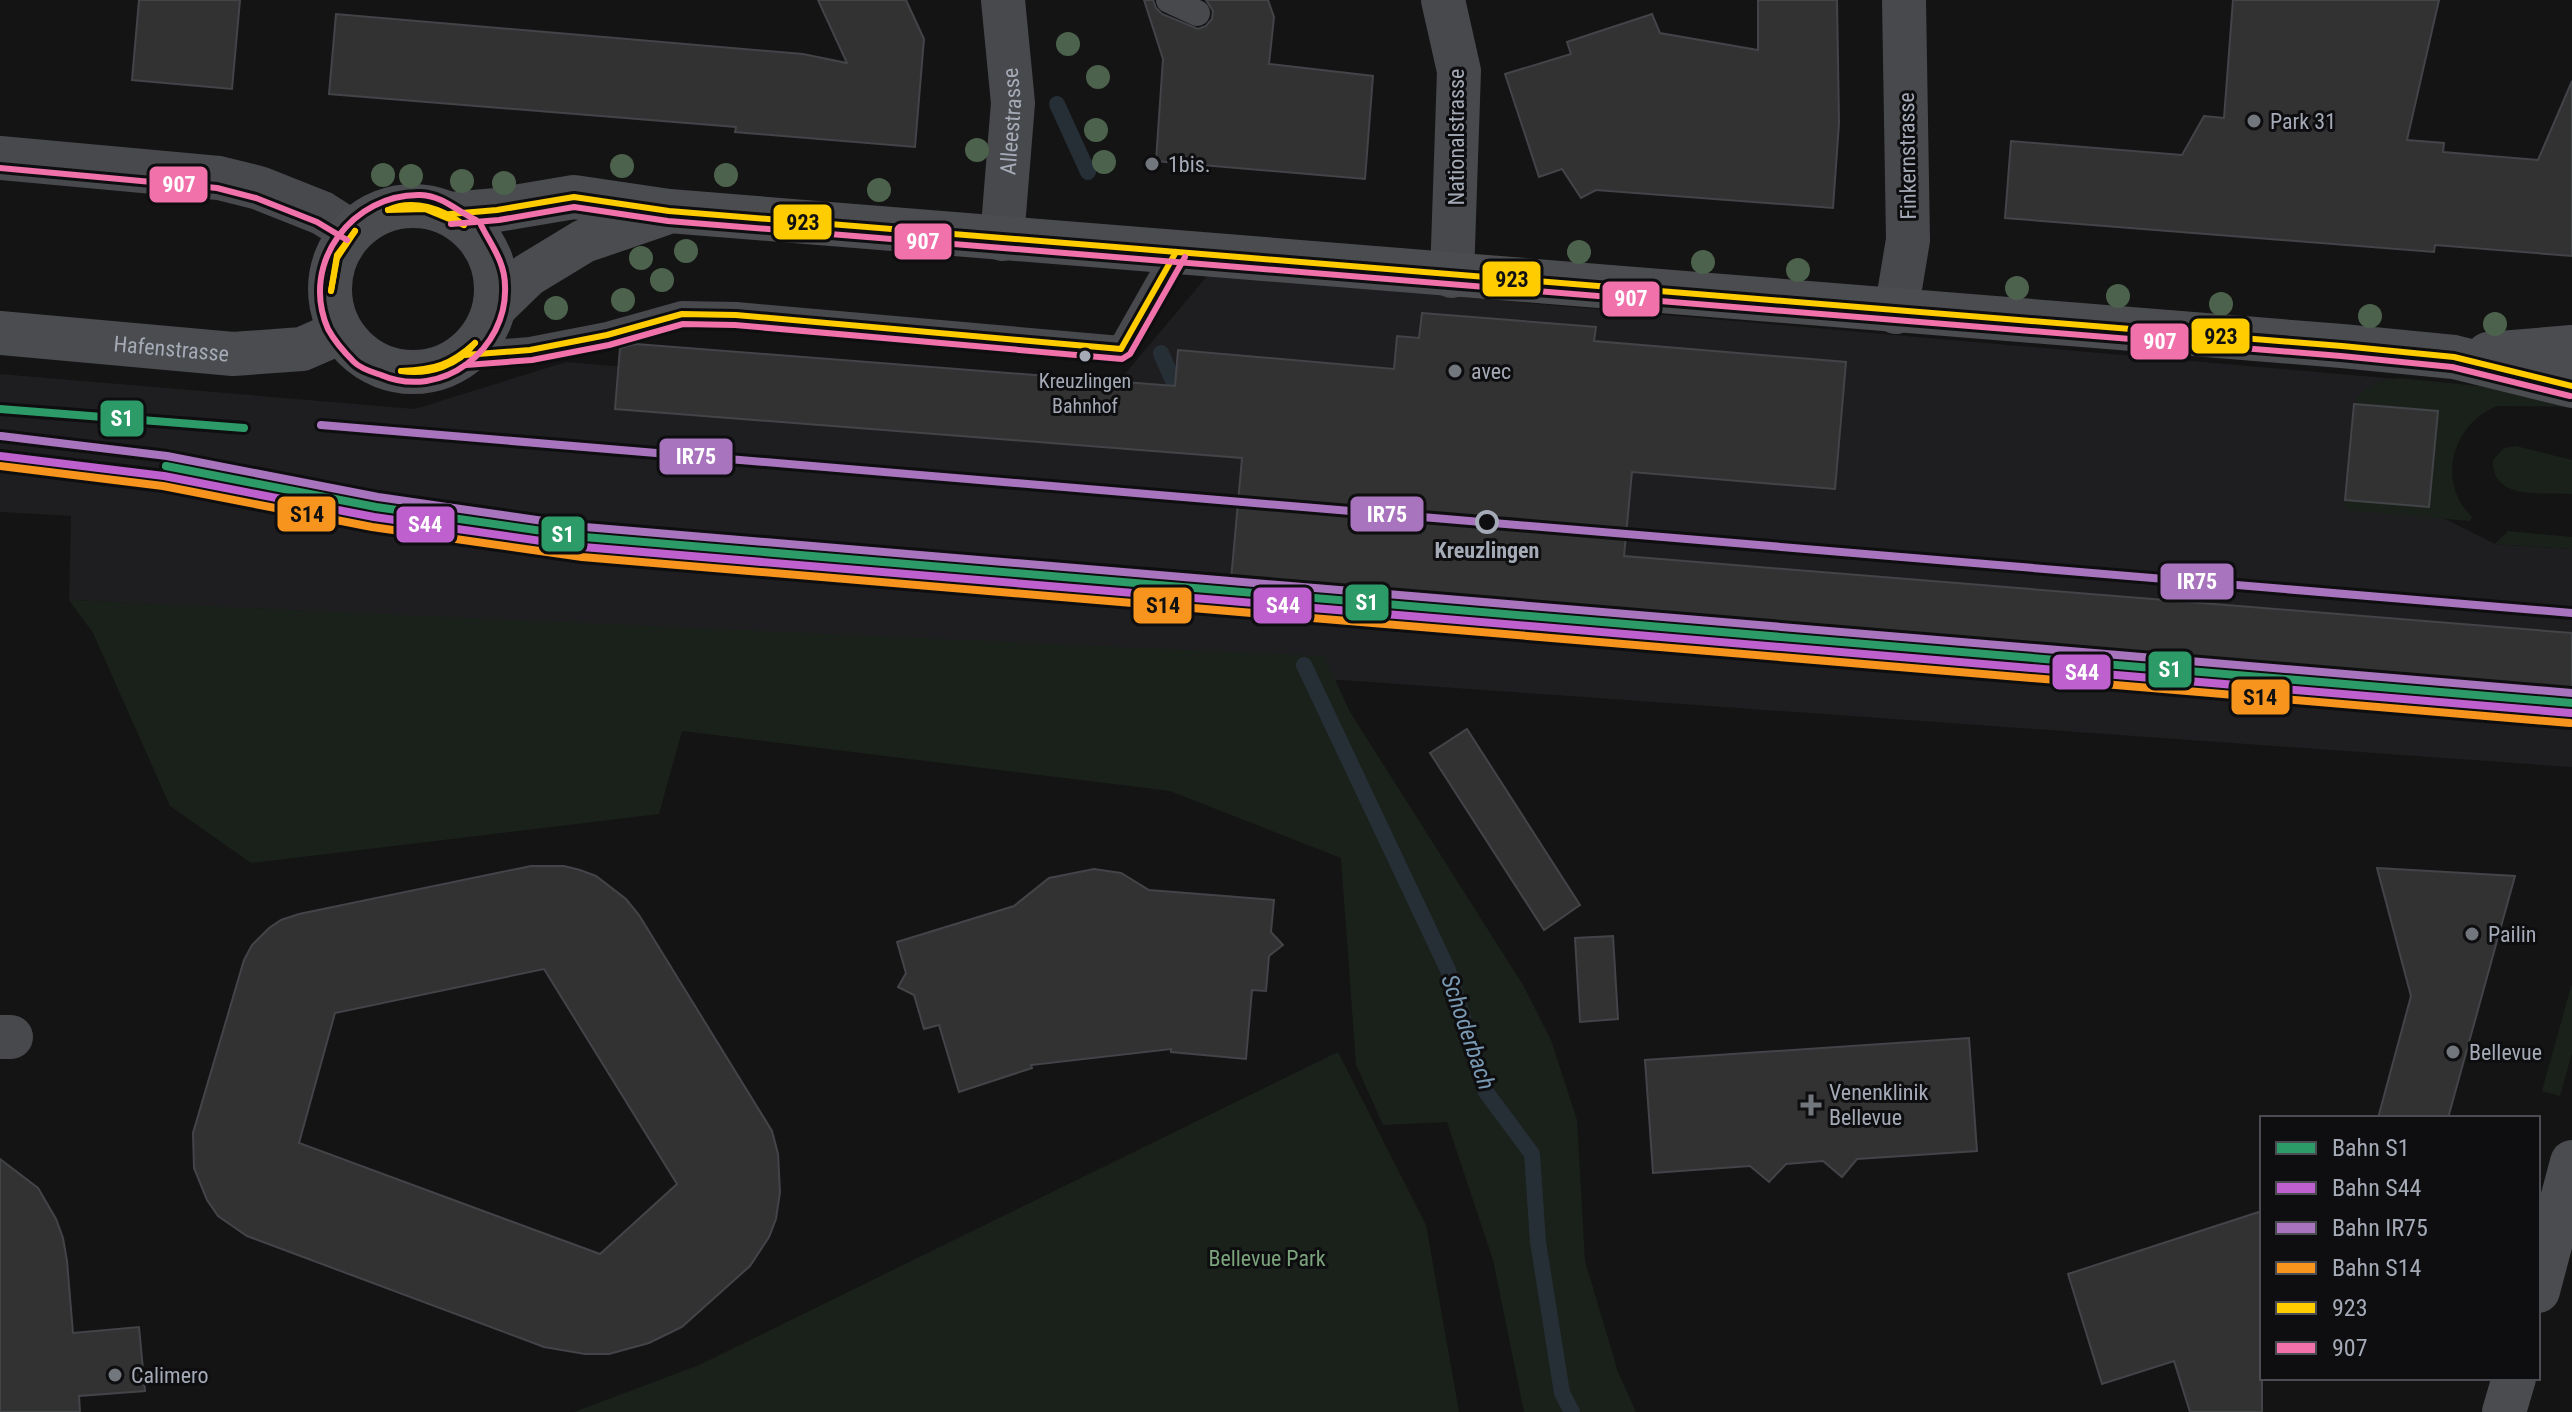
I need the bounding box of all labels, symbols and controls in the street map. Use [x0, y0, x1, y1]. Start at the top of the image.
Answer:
street label: Alleestrasse [995, 67, 1026, 176]
street label: Nationalstrasse [1444, 69, 1469, 205]
street label: Finkernstrasse [1894, 92, 1921, 220]
place label: Park 31 [2270, 109, 2336, 134]
marker: Park 31 [2245, 112, 2263, 130]
place label: 1bis. [1168, 152, 1211, 177]
marker: 1bis. [1143, 155, 1161, 173]
line badge: 907 [148, 165, 209, 204]
text: 907 [162, 172, 196, 197]
line badge: 923 [772, 203, 833, 241]
text: 923 [786, 210, 820, 235]
line badge: 907 [893, 222, 953, 261]
text: 907 [906, 229, 940, 254]
line badge: 923 [1481, 260, 1542, 298]
text: 923 [1495, 267, 1529, 292]
line badge: 907 [1601, 280, 1661, 318]
text: 907 [1614, 286, 1648, 311]
line badge: 923 [2190, 317, 2251, 355]
line badge: 907 [2129, 322, 2190, 361]
text: 923 [2204, 324, 2238, 349]
text: 907 [2143, 329, 2177, 354]
street label: Hafenstrasse [113, 331, 230, 367]
marker: Kreuzlingen Bahnhof [1077, 348, 1093, 364]
place label: avec [1471, 359, 1511, 384]
marker: avec [1446, 362, 1464, 380]
place label: Kreuzlingen Bahnhof [1039, 369, 1131, 418]
line badge: S1 [99, 399, 145, 438]
text: S1 [111, 406, 134, 431]
line badge: IR75 [658, 437, 734, 476]
text: IR75 [676, 444, 716, 469]
line badge: S14 [276, 495, 337, 533]
line badge: IR75 [1349, 495, 1425, 533]
text: S14 [290, 502, 324, 527]
text: IR75 [1367, 502, 1407, 527]
line badge: S44 [395, 505, 456, 544]
marker: Kreuzlingen [1476, 511, 1498, 533]
text: S44 [408, 512, 442, 537]
line badge: S1 [540, 515, 586, 553]
text: S1 [552, 522, 575, 547]
place label: Kreuzlingen [1435, 538, 1539, 563]
line badge: IR75 [2159, 562, 2235, 601]
text: IR75 [2177, 569, 2217, 594]
line badge: S1 [1344, 583, 1390, 622]
line badge: S14 [1132, 586, 1193, 625]
line badge: S44 [1252, 586, 1313, 625]
text: S1 [1356, 590, 1379, 615]
text: S14 [1146, 593, 1180, 618]
text: S44 [1266, 593, 1300, 618]
line badge: S1 [2147, 650, 2193, 689]
line badge: S44 [2051, 653, 2112, 691]
text: S1 [2159, 657, 2182, 682]
text: S44 [2065, 660, 2099, 685]
line badge: S14 [2230, 678, 2291, 716]
text: S14 [2243, 685, 2277, 710]
place label: Pailin [2488, 922, 2536, 947]
marker: Pailin [2463, 925, 2481, 943]
water label: Schoderbach [1435, 971, 1501, 1093]
place label: Bellevue [2469, 1040, 2542, 1065]
marker: Bellevue [2444, 1043, 2462, 1061]
place label: Venenklinik Bellevue [1829, 1080, 1929, 1130]
marker: Venenklinik Bellevue [1800, 1094, 1822, 1116]
legend [2260, 1116, 2540, 1380]
text: Bahn S1 [2332, 1134, 2410, 1162]
text: Bahn S44 [2332, 1174, 2422, 1202]
text: Bahn IR75 [2332, 1214, 2428, 1242]
park label: Bellevue Park [1208, 1246, 1326, 1271]
text: Bahn S14 [2332, 1254, 2422, 1282]
text: 923 [2332, 1294, 2368, 1322]
text: 907 [2332, 1334, 2368, 1362]
place label: Calimero [131, 1363, 209, 1388]
marker: Calimero [106, 1366, 124, 1384]

